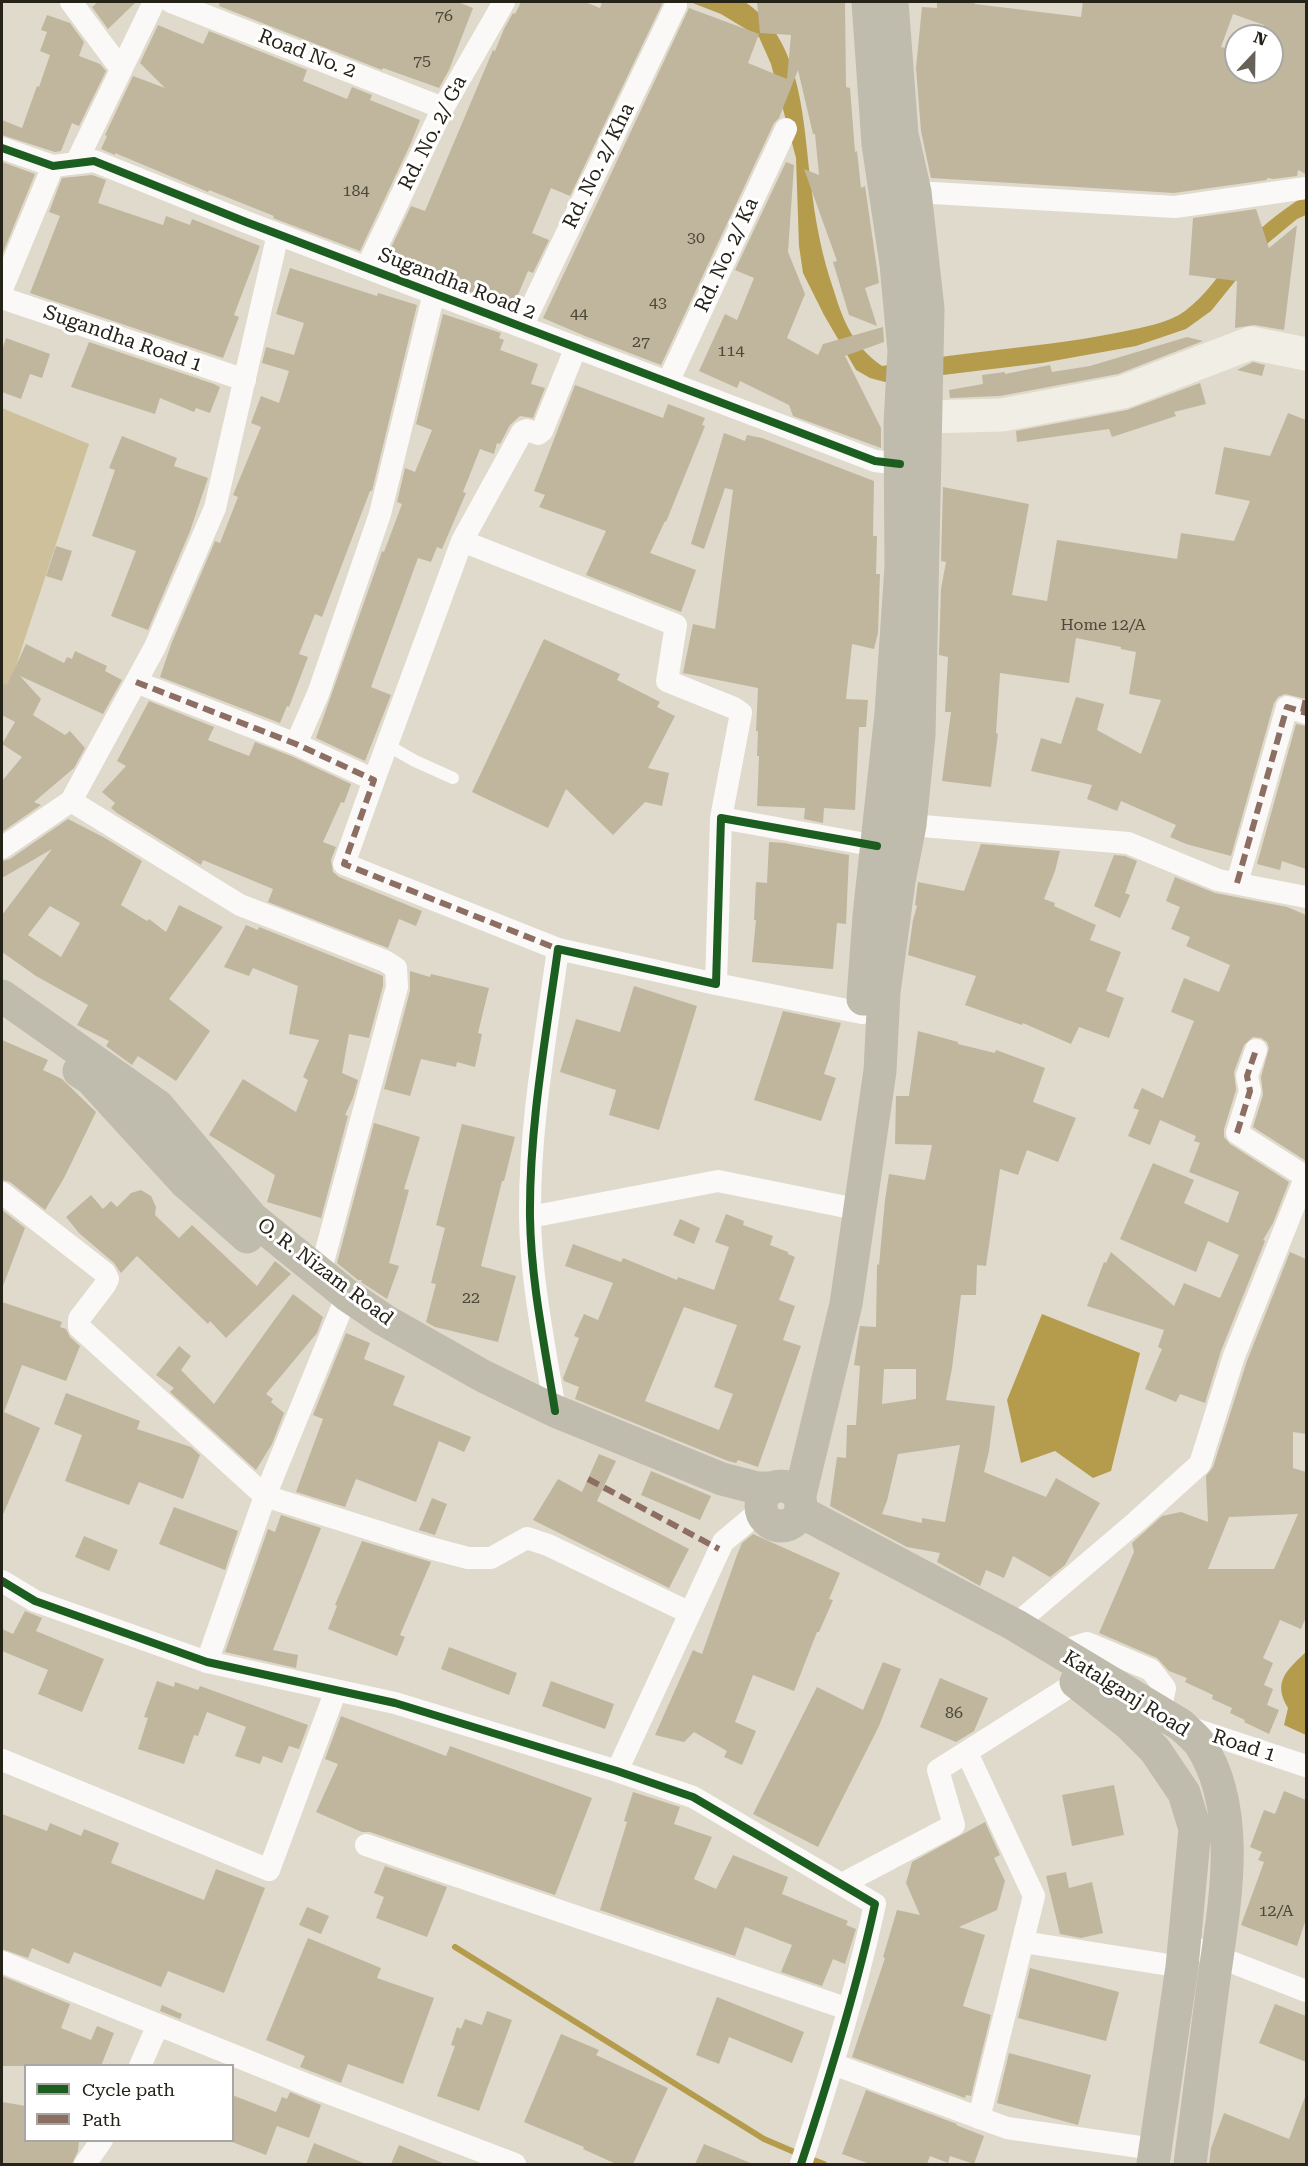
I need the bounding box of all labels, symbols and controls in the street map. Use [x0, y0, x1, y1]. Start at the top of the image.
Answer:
house number: 76 [435, 6, 453, 26]
street label: Road No. 2 [255, 24, 359, 84]
north arrow [1224, 24, 1284, 84]
text: N [1251, 28, 1269, 50]
house number: 75 [413, 51, 431, 71]
street label: Rd. No. 2/ Ga [394, 72, 472, 194]
street label: Rd. No. 2/ Kha [558, 99, 640, 233]
house number: 184 [343, 181, 369, 201]
street label: Rd. No. 2/ Ka [690, 194, 764, 316]
house number: 30 [687, 228, 705, 248]
street label: Sugandha Road 2 [375, 243, 539, 325]
house number: 43 [649, 293, 667, 313]
street label: Sugandha Road 1 [40, 301, 206, 377]
house number: 44 [570, 304, 588, 324]
house number: 27 [632, 332, 650, 352]
house number: 114 [718, 341, 744, 361]
house number: Home 12/A [1060, 615, 1146, 635]
street label: O. R. Nizam Road [252, 1213, 398, 1331]
house number: 22 [462, 1288, 480, 1308]
street label: Katalganj Road [1058, 1646, 1194, 1742]
house number: 86 [945, 1703, 963, 1723]
street label: Road 1 [1209, 1724, 1279, 1768]
house number: 12/A [1259, 1901, 1293, 1921]
legend [24, 2064, 234, 2142]
text: Cycle path [82, 2079, 175, 2100]
text: Path [82, 2109, 121, 2130]

